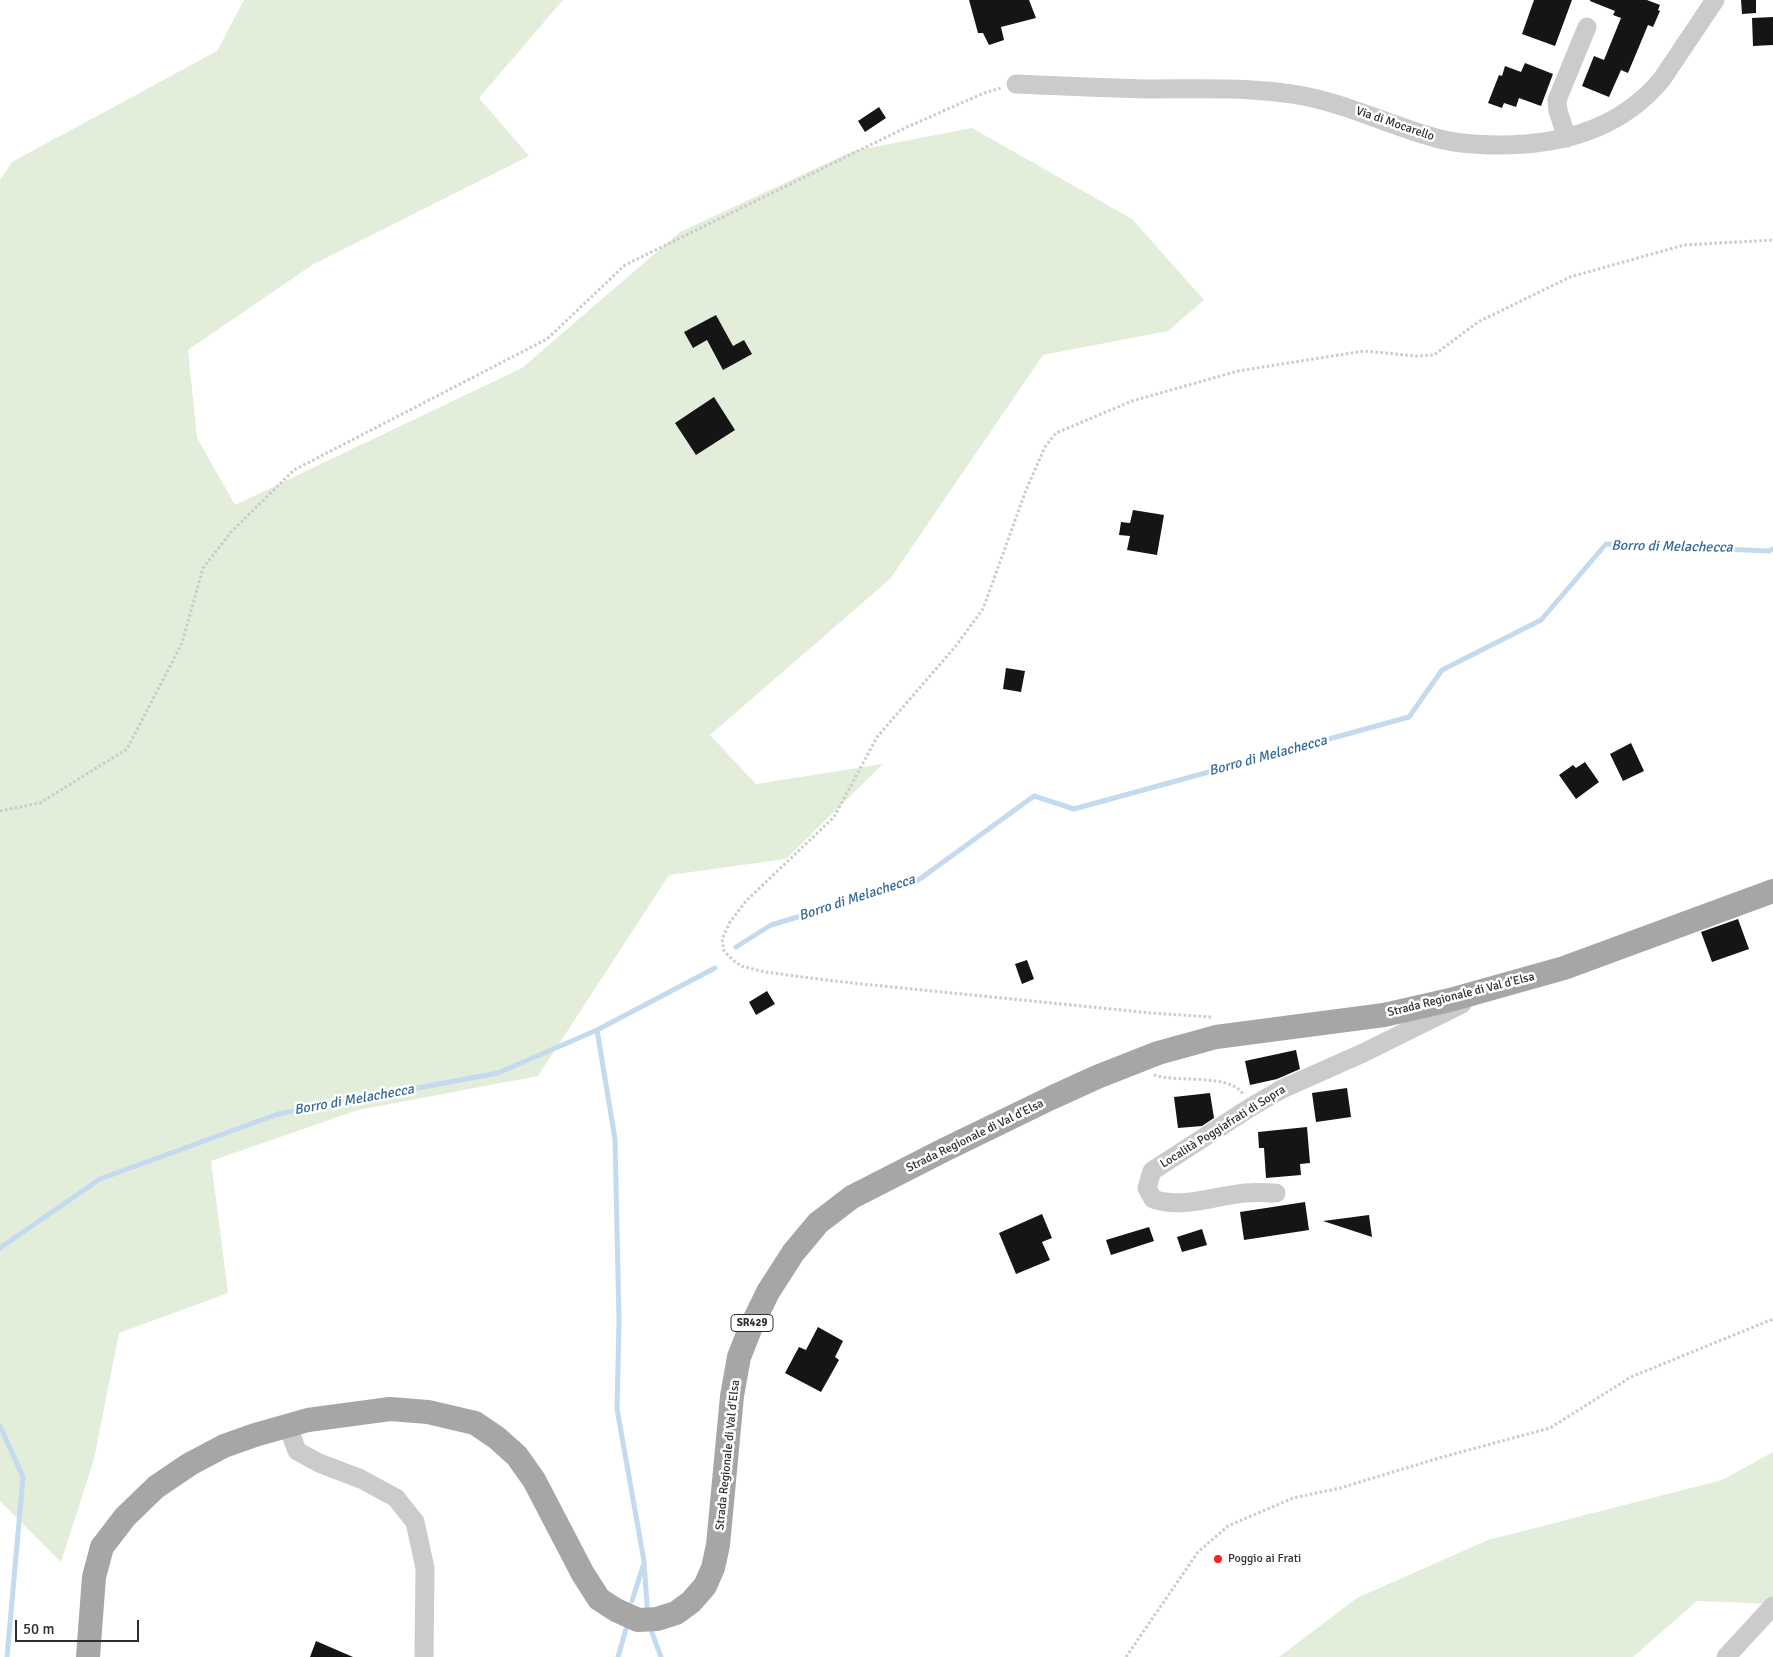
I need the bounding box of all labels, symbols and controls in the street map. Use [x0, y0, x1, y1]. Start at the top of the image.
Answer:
street label: Via di Mocarello [1354, 104, 1436, 144]
water label: Borro di Melachecca [1611, 538, 1733, 556]
water label: Borro di Melachecca [1207, 732, 1329, 780]
water label: Borro di Melachecca [797, 871, 917, 925]
street label: Strada Regionale di Val d'Elsa [1386, 970, 1536, 1020]
water label: Borro di Melachecca [293, 1081, 415, 1119]
street label: Località Poggiafrati di Sopra [1158, 1083, 1288, 1171]
street label: Strada Regionale di Val d'Elsa [904, 1096, 1046, 1176]
road number: SR429 [731, 1315, 773, 1332]
street label: Strada Regionale di Val d'Elsa [713, 1379, 743, 1531]
place label: Poggio ai Frati [1228, 1552, 1301, 1566]
marker: Poggio ai Frati [1212, 1553, 1224, 1565]
scale bar [18, 1610, 141, 1642]
text: 50 m [23, 1620, 54, 1638]

